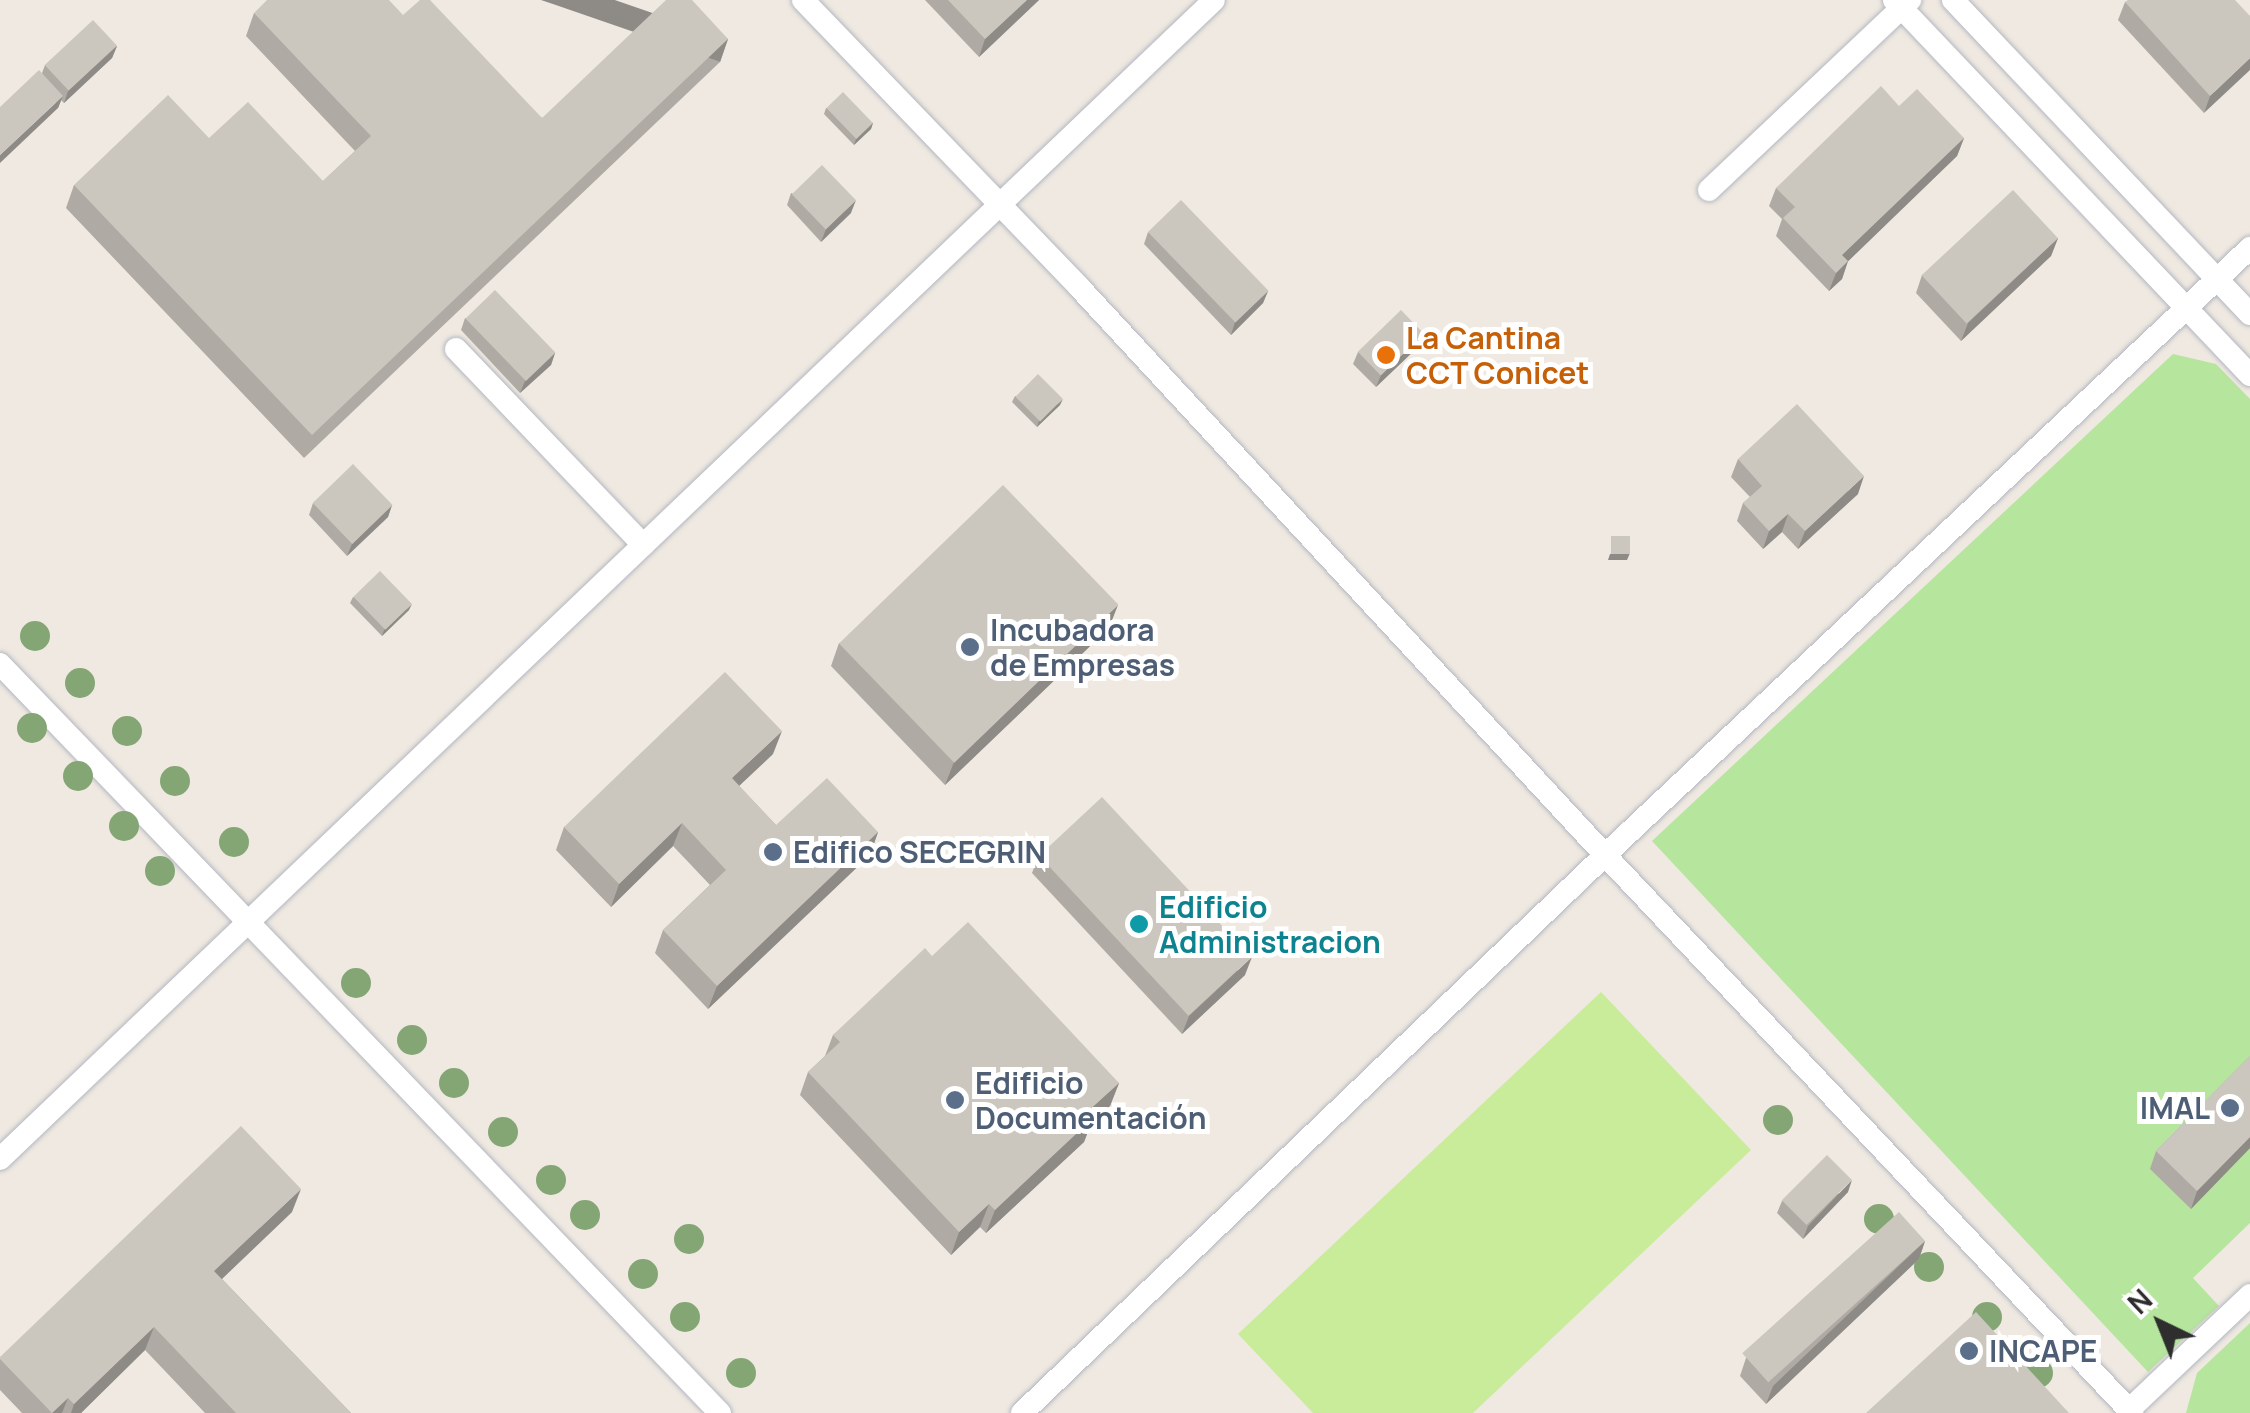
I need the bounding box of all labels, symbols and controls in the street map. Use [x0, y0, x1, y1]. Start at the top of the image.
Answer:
place label: La Cantina CCT Conicet [1406, 320, 1590, 390]
marker: La Cantina CCT Conicet [1375, 344, 1397, 366]
place label: Incubadora de Empresas [990, 612, 1175, 682]
marker: Incubadora de Empresas [959, 636, 981, 658]
place label: Edifico SECEGRIN [793, 834, 1046, 870]
marker: Edifico SECEGRIN [762, 841, 784, 863]
place label: Edificio Administracion [1159, 889, 1381, 960]
marker: Edificio Administracion [1128, 913, 1150, 935]
place label: Edificio Documentación [975, 1065, 1206, 1136]
marker: Edificio Documentación [944, 1089, 966, 1111]
place label: IMAL [2140, 1090, 2210, 1126]
marker: IMAL [2219, 1097, 2241, 1119]
north arrow [2110, 1273, 2210, 1373]
text: N [2119, 1280, 2160, 1322]
place label: INCAPE [1989, 1333, 2097, 1369]
marker: INCAPE [1958, 1340, 1980, 1362]

